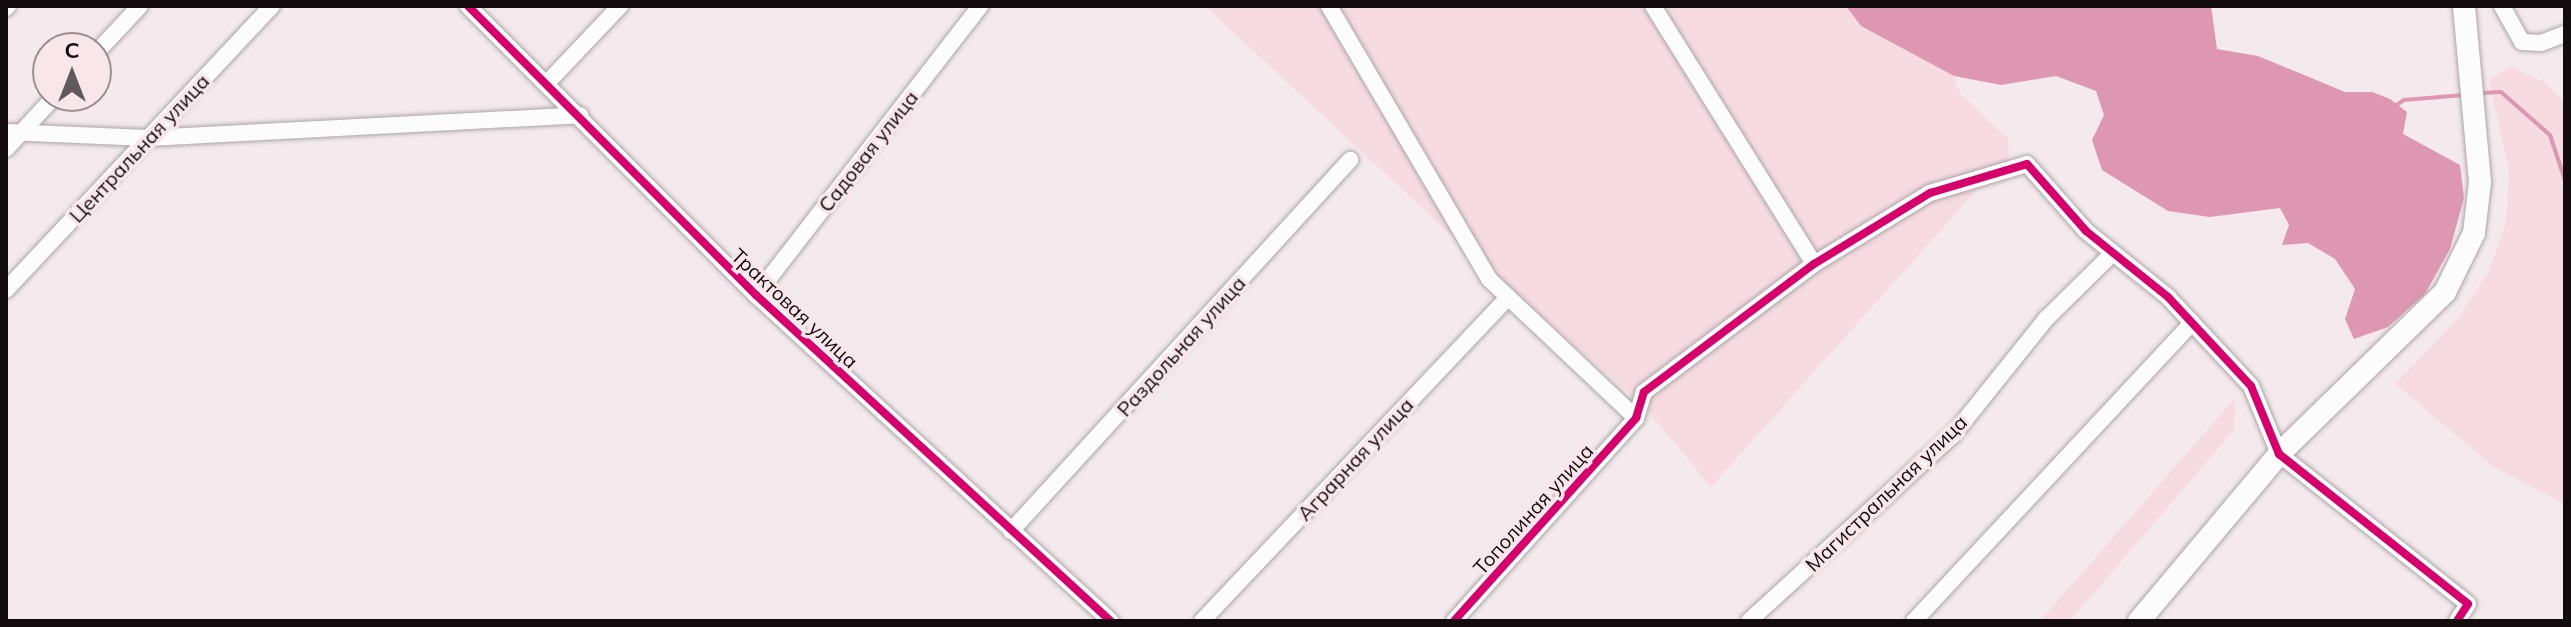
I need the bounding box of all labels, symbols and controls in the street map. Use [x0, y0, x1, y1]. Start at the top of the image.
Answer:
north arrow [32, 32, 112, 112]
text: С [64, 36, 80, 64]
street label: Центральная улица [64, 69, 214, 227]
street label: Садовая улица [813, 86, 923, 216]
street label: Трактовая улица [727, 243, 863, 373]
street label: Раздольная улица [1112, 271, 1250, 421]
street label: Аграрная улица [1292, 393, 1418, 525]
street label: Магистральная улица [1800, 410, 1972, 576]
street label: Тополиная улица [1468, 439, 1598, 579]

